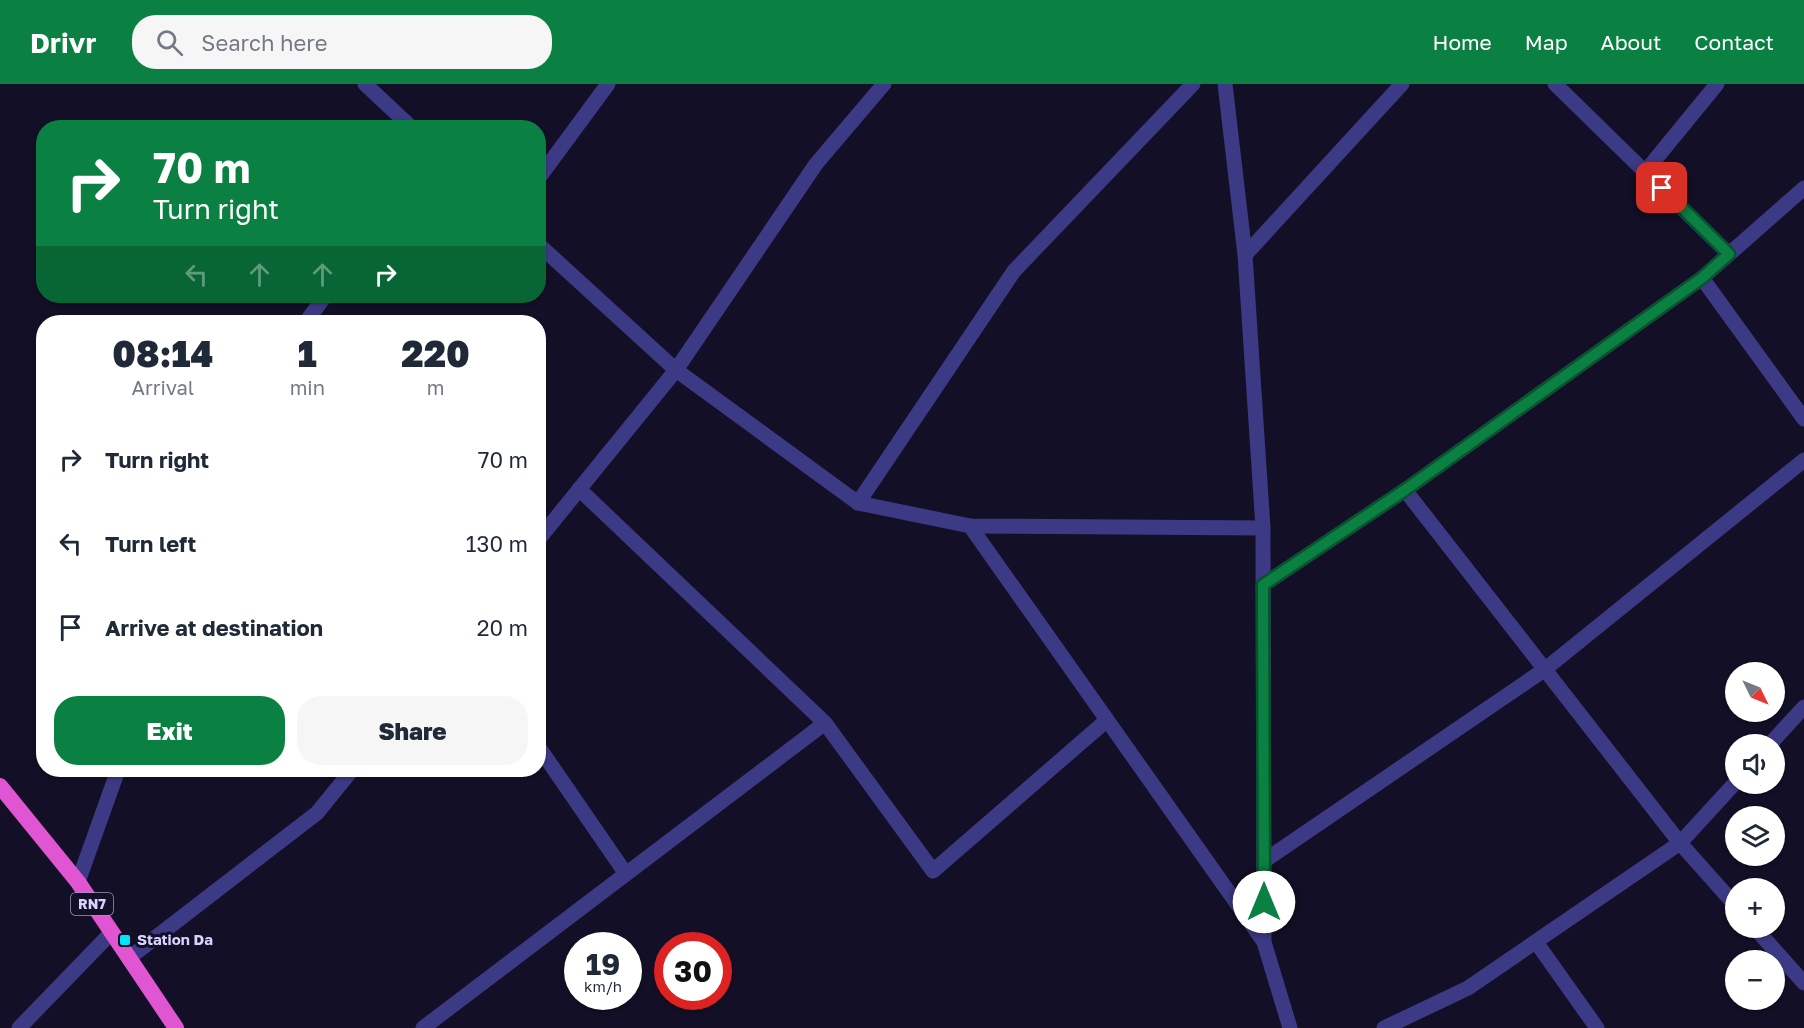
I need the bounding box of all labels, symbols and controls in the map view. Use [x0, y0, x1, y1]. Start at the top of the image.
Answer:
search box [132, 15, 552, 69]
text: Drivr [30, 26, 96, 59]
icon: search [153, 26, 186, 59]
text: Search here [201, 29, 327, 56]
text: Home [1432, 29, 1492, 55]
text: Map [1525, 29, 1568, 55]
text: About [1601, 29, 1661, 55]
text: Contact [1694, 29, 1774, 55]
text: 70 m [153, 142, 250, 192]
icon: right [54, 144, 132, 222]
pin [1636, 162, 1687, 213]
icon: arrive [1645, 171, 1678, 204]
text: Turn right [153, 193, 279, 225]
icon: left [180, 258, 213, 291]
icon: ahead [243, 258, 276, 291]
icon: ahead [306, 258, 339, 291]
icon: right [369, 258, 402, 291]
text: 08:14 [112, 332, 213, 375]
text: 1 [298, 332, 317, 375]
text: 220 [401, 332, 470, 375]
text: Arrival [131, 375, 194, 399]
text: min [290, 375, 325, 399]
text: m [427, 375, 444, 399]
icon: right [54, 443, 87, 476]
text: Turn right [105, 446, 209, 473]
text: 70 m [478, 446, 528, 473]
icon: left [54, 527, 87, 560]
text: Turn left [105, 530, 196, 557]
text: 130 m [466, 530, 528, 557]
icon: arrive [54, 611, 87, 644]
text: Arrive at destination [105, 614, 323, 641]
text: 20 m [477, 614, 528, 641]
north arrow [1725, 662, 1785, 722]
map controls [1725, 662, 1785, 1010]
button: Exit [54, 696, 285, 765]
button: Share [297, 696, 528, 765]
button: sound [1725, 734, 1785, 794]
button: layers [1725, 806, 1785, 866]
position arrow [1232, 870, 1296, 934]
button: + [1725, 878, 1785, 938]
road number: RN7 [71, 893, 113, 915]
place label: Station Da [137, 930, 213, 948]
speed limit sign: 30 [654, 932, 732, 1010]
marker: Station Da [118, 933, 132, 947]
text: 19 [586, 946, 620, 982]
button: − [1725, 950, 1785, 1010]
text: km/h [584, 977, 622, 995]

